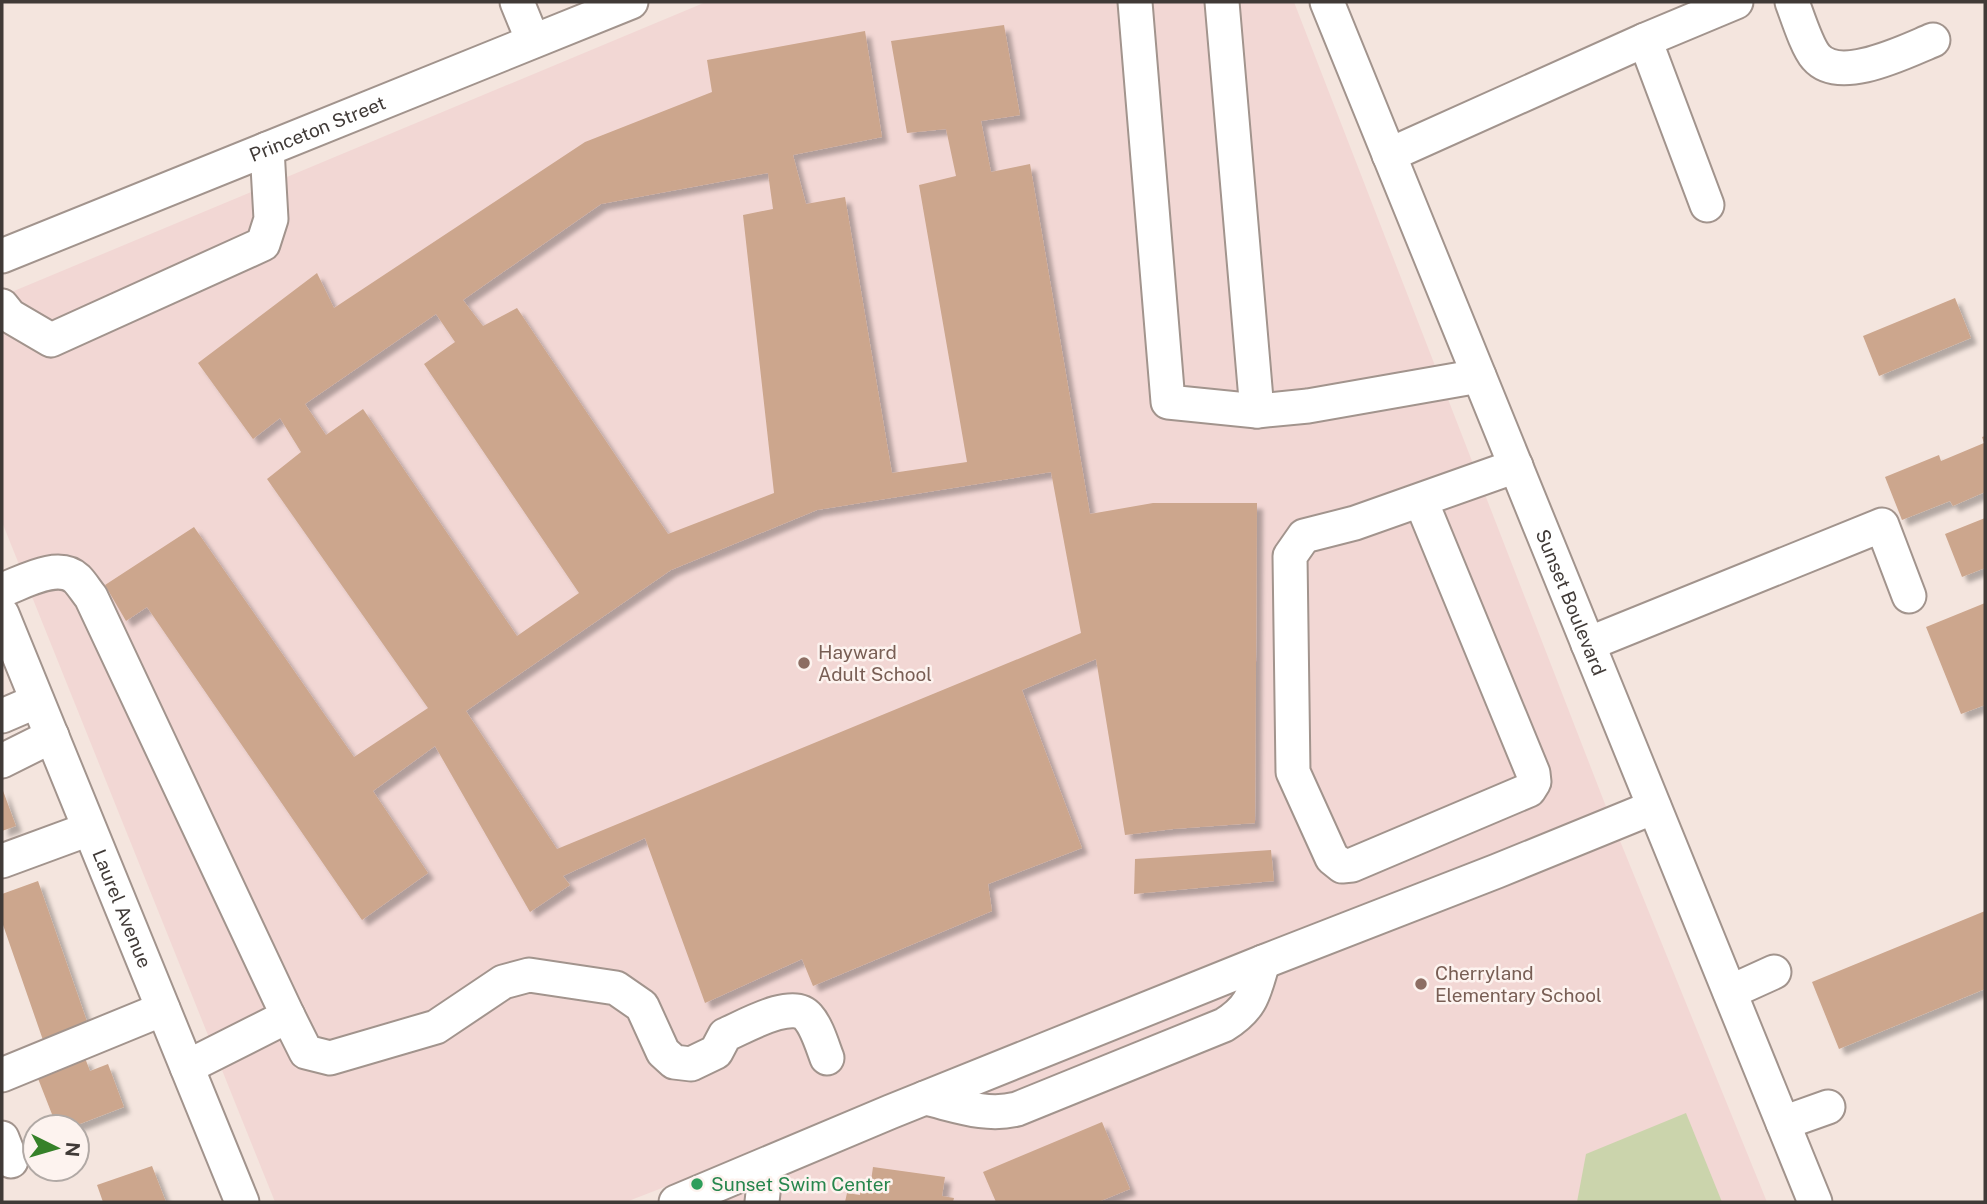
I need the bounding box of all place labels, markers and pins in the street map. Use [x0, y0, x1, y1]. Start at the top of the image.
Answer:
place label: Hayward Adult School [818, 641, 932, 685]
marker: Hayward Adult School [796, 655, 812, 671]
place label: Cherryland Elementary School [1435, 962, 1602, 1006]
marker: Cherryland Elementary School [1413, 976, 1429, 992]
place label: Sunset Swim Center [711, 1173, 891, 1195]
marker: Sunset Swim Center [689, 1176, 705, 1192]

